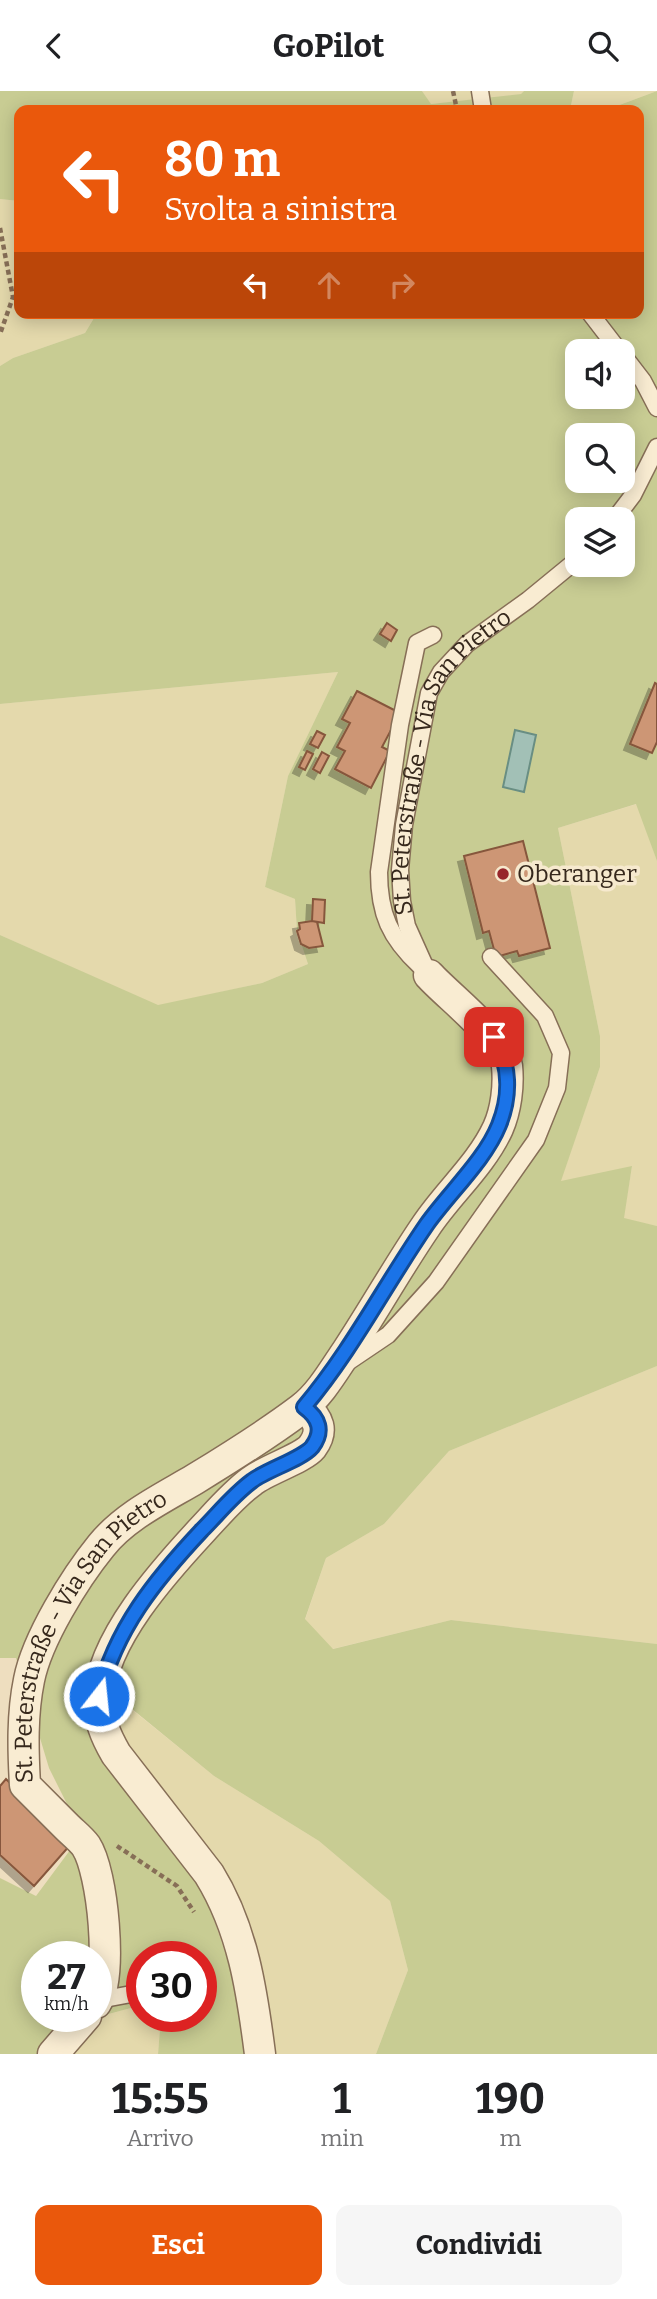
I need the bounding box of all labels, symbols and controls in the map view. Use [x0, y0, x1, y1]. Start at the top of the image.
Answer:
icon: back [35, 27, 73, 65]
text: GoPilot [272, 27, 385, 65]
icon: search [584, 27, 622, 65]
text: 80 m [164, 130, 280, 189]
icon: left [49, 133, 140, 224]
text: Svolta a sinistra [164, 190, 397, 228]
icon: left [237, 266, 275, 304]
icon: ahead [310, 266, 348, 304]
icon: right [383, 266, 421, 304]
map controls [565, 339, 635, 577]
button: sound [565, 339, 635, 409]
button: search [565, 423, 635, 493]
button: layers [565, 507, 635, 577]
street label: St. Peterstraße - Via San Pietro [386, 603, 516, 918]
place label: Oberanger [517, 860, 637, 888]
marker: Oberanger [495, 866, 511, 882]
pin [464, 1007, 524, 1067]
icon: arrive [475, 1018, 513, 1056]
street label: St. Peterstraße - Via San Pietro [10, 1484, 172, 1784]
position arrow [62, 1659, 136, 1733]
speed limit sign: 30 [126, 1941, 217, 2032]
text: 27 [47, 1956, 86, 1998]
text: km/h [44, 1993, 89, 2015]
text: 15:55 [112, 2074, 209, 2124]
text: 1 [333, 2074, 351, 2124]
text: 190 [476, 2074, 545, 2124]
text: Arrivo [127, 2124, 194, 2152]
text: min [320, 2124, 364, 2152]
text: m [499, 2124, 521, 2152]
button: Esci [35, 2205, 322, 2285]
button: Condividi [336, 2205, 622, 2285]

